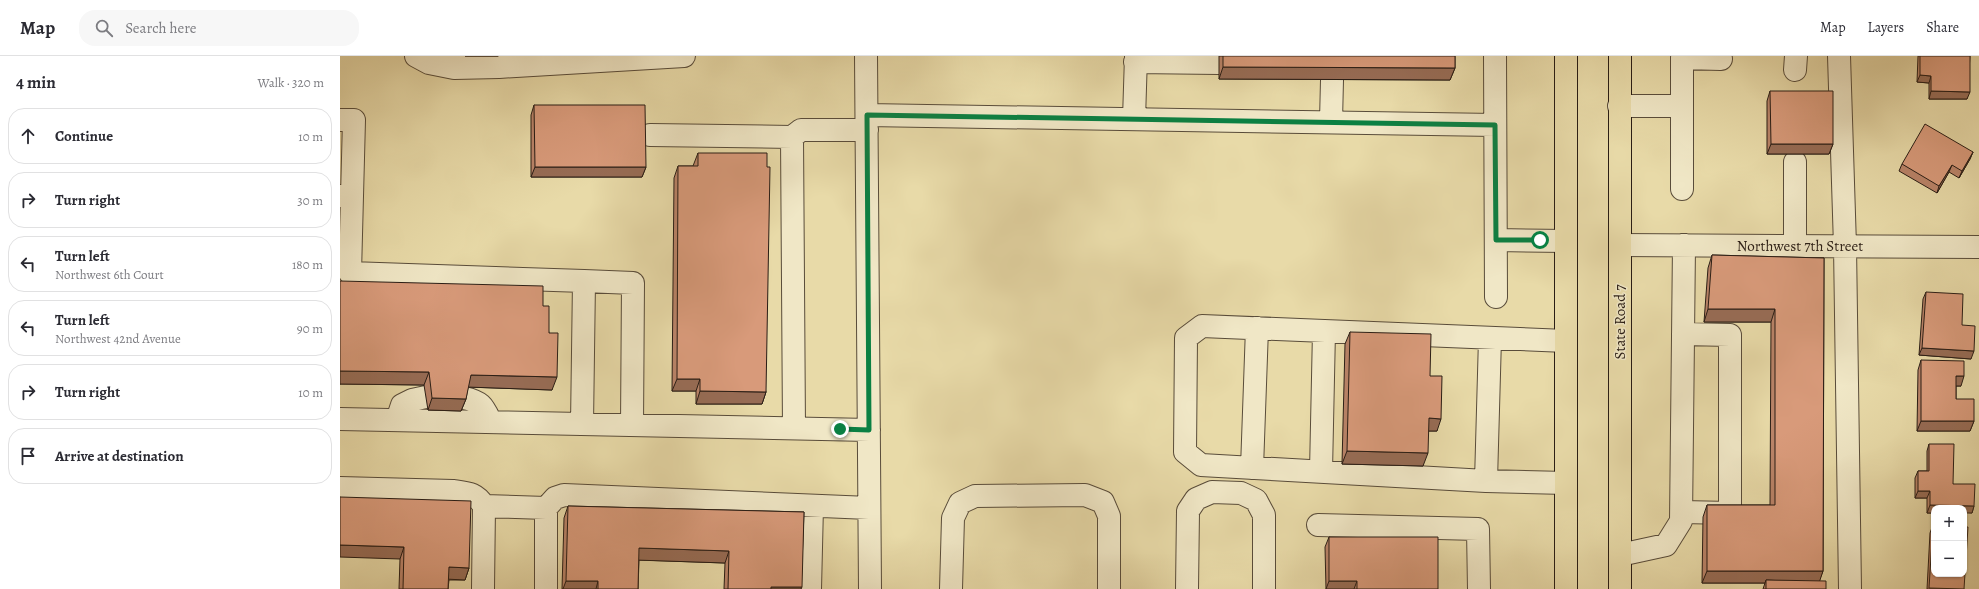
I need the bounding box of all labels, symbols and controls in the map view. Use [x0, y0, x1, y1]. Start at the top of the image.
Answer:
search box [79, 10, 359, 46]
text: Map [20, 15, 55, 41]
icon: search [93, 17, 115, 39]
text: Search here [125, 18, 197, 38]
text: Map [1820, 18, 1846, 37]
text: Layers [1868, 18, 1904, 37]
text: Share [1926, 18, 1959, 37]
text: 4 min [16, 71, 56, 94]
text: Walk · 320 m [258, 74, 324, 91]
icon: ahead [17, 125, 39, 147]
text: Continue [55, 126, 113, 146]
text: 10 m [298, 128, 323, 145]
icon: right [17, 189, 39, 211]
text: Turn right [55, 190, 120, 210]
text: 30 m [297, 192, 323, 209]
route start [1531, 231, 1549, 249]
street label: Northwest 7th Street [1737, 236, 1863, 256]
text: Turn left [55, 246, 110, 266]
icon: left [17, 253, 39, 275]
text: 180 m [292, 256, 323, 273]
text: Northwest 6th Court [55, 266, 164, 283]
street label: State Road 7 [1610, 284, 1630, 360]
text: Turn left [55, 310, 110, 330]
icon: left [17, 317, 39, 339]
text: 90 m [297, 320, 323, 337]
text: Northwest 42nd Avenue [55, 330, 181, 347]
icon: right [17, 381, 39, 403]
text: Turn right [55, 382, 120, 402]
text: 10 m [298, 384, 323, 401]
route end [831, 420, 849, 438]
icon: arrive [17, 445, 39, 467]
text: Arrive at destination [55, 446, 184, 466]
map controls [1931, 505, 1967, 577]
button: + [1931, 505, 1967, 541]
button: − [1931, 541, 1967, 577]

